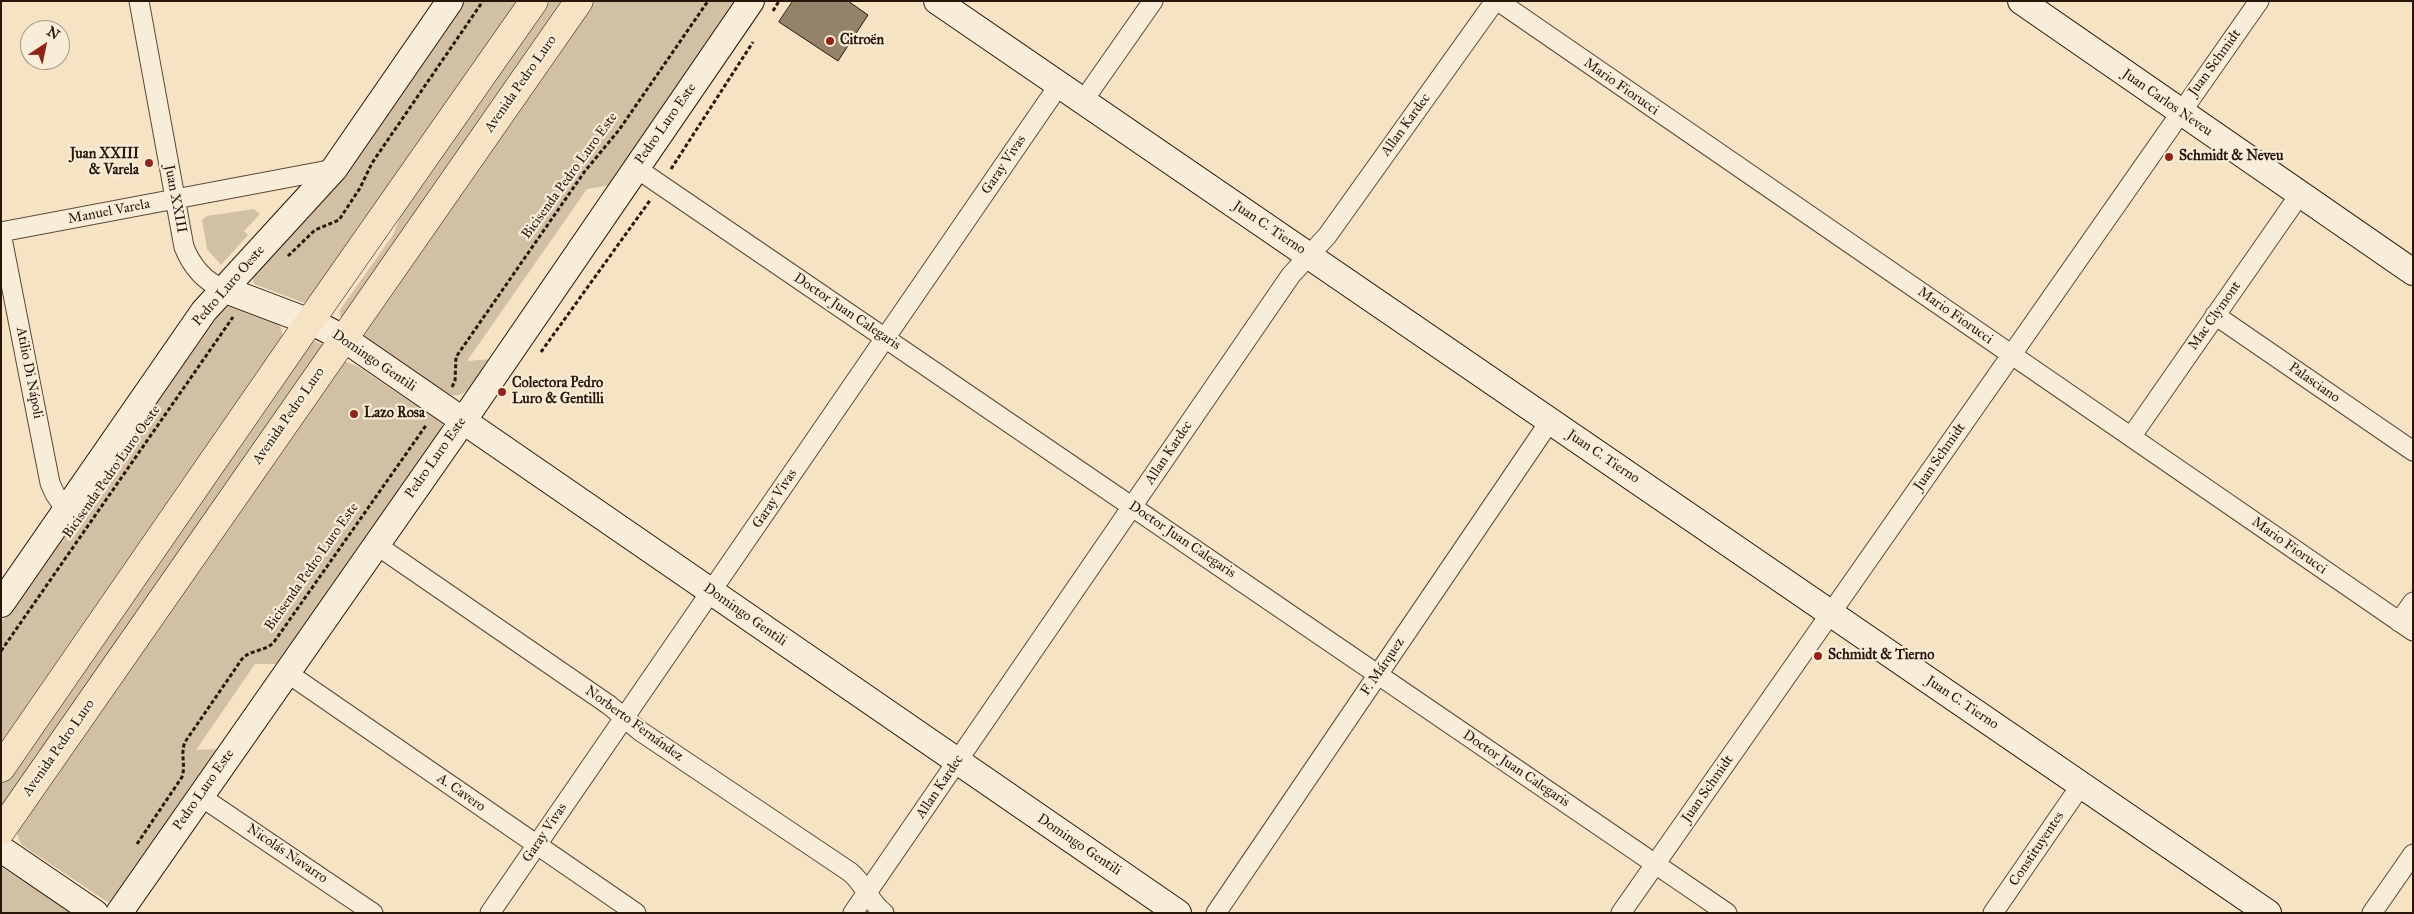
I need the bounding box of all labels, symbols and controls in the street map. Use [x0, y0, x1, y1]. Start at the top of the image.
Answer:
north arrow [20, 20, 70, 70]
text: N [43, 23, 63, 43]
street label: Juan Schmidt [2185, 26, 2245, 100]
street label: Avenida Pedro Luro [481, 32, 561, 136]
place label: Citroën [840, 33, 884, 49]
marker: Citroën [824, 35, 836, 47]
street label: Mario Fiorucci [1580, 55, 1662, 119]
street label: Juan Carlos Neveu [2119, 66, 2215, 140]
street label: Pedro Luro Este [632, 80, 700, 168]
street label: Allan Kardec [1378, 90, 1434, 160]
street label: Bicisenda Pedro Luro Este [518, 110, 622, 242]
street label: Garay Vivas [978, 132, 1030, 198]
place label: Juan XXIII & Varela [70, 147, 139, 180]
place label: Schmidt & Neveu [2179, 149, 2283, 165]
marker: Schmidt & Neveu [2163, 151, 2175, 163]
marker: Juan XXIII & Varela [143, 157, 155, 169]
street label: Juan XXIII [160, 164, 190, 234]
street label: Manuel Varela [67, 196, 151, 228]
street label: Juan C. Tierno [1229, 198, 1309, 258]
street label: Pedro Luro Oeste [189, 242, 269, 330]
street label: Doctor Juan Calegaris [790, 270, 904, 354]
street label: Mac Clymont [2185, 278, 2245, 354]
street label: Mario Fiorucci [1914, 284, 1996, 348]
street label: Atilio Di Nápoli [12, 326, 46, 420]
street label: Domingo Gentili [329, 327, 419, 395]
street label: Palasciano [2285, 359, 2343, 407]
street label: Avenida Pedro Luro [249, 364, 329, 468]
place label: Colectora Pedro Luro & Gentilli [512, 376, 604, 408]
marker: Colectora Pedro Luro & Gentilli [496, 386, 508, 398]
street label: Bicisenda Pedro Luro Oeste [60, 402, 164, 542]
place label: Lazo Rosa [364, 406, 425, 422]
marker: Lazo Rosa [348, 408, 360, 420]
street label: Pedro Luro Este [402, 414, 470, 502]
street label: Allan Kardec [1142, 418, 1196, 488]
street label: Juan Schmidt [1911, 420, 1969, 494]
street label: Juan C. Tierno [1563, 427, 1643, 487]
street label: Garay Vivas [749, 466, 801, 532]
street label: Doctor Juan Calegaris [1125, 498, 1239, 582]
street label: Bicisenda Pedro Luro Este [261, 500, 363, 634]
street label: Mario Fiorucci [2248, 514, 2330, 578]
street label: Domingo Gentili [700, 580, 790, 650]
street label: F. Márquez [1358, 635, 1408, 699]
place label: Schmidt & Tierno [1828, 648, 1934, 664]
marker: Schmidt & Tierno [1812, 650, 1824, 662]
street label: Juan C. Tierno [1922, 673, 2002, 733]
street label: Norberto Fernández [582, 683, 686, 765]
street label: Avenida Pedro Luro [19, 696, 99, 800]
street label: Doctor Juan Calegaris [1459, 727, 1573, 811]
street label: Pedro Luro Este [170, 746, 238, 834]
street label: Allan Kardec [913, 752, 967, 822]
street label: Juan Schmidt [1679, 752, 1737, 826]
street label: A. Cavero [433, 770, 489, 816]
street label: Garay Vivas [519, 800, 571, 866]
street label: Constituyentes [2006, 809, 2068, 889]
street label: Domingo Gentili [1034, 811, 1124, 879]
street label: Nicolás Navarro [243, 821, 331, 887]

